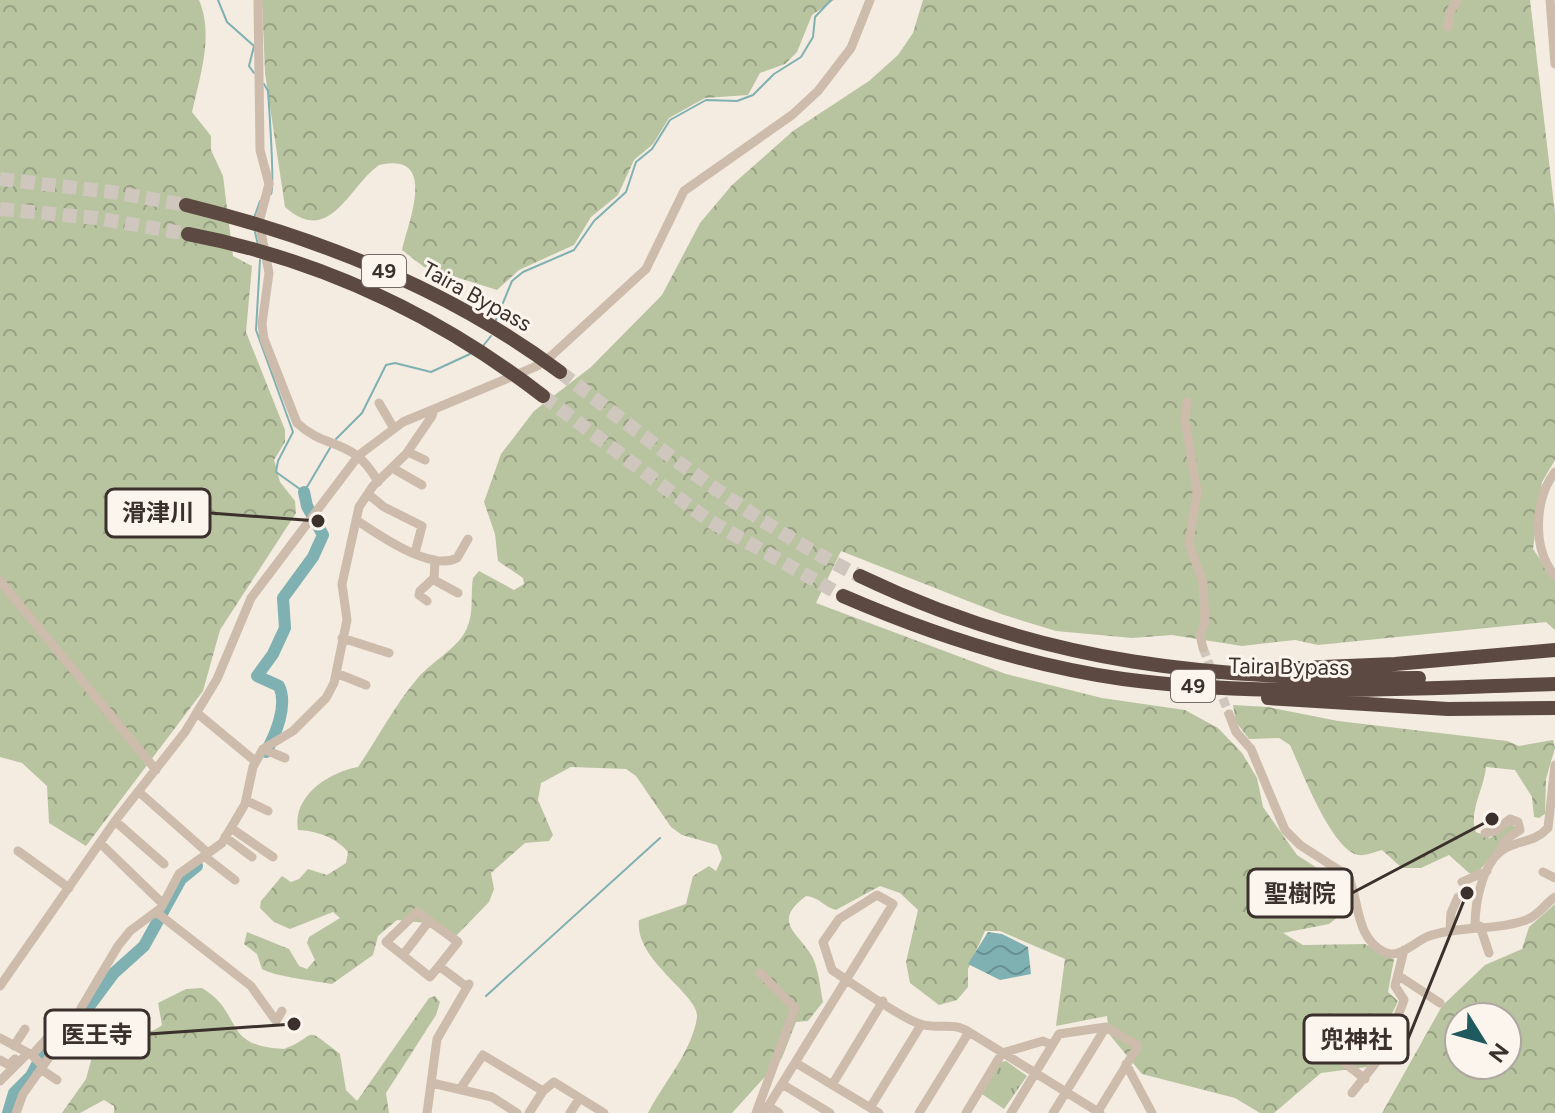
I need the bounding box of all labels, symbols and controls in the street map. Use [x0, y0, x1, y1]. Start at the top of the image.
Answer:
road number: 49 [362, 255, 406, 287]
street label: Taira Bypass [417, 255, 536, 338]
callout: 滑津川 [106, 489, 210, 537]
text: 滑津川 [122, 498, 194, 527]
street label: Taira Bypass [1228, 652, 1350, 681]
road number: 49 [1171, 670, 1215, 702]
callout: 聖樹院 [1248, 869, 1352, 917]
text: 聖樹院 [1264, 879, 1336, 908]
north arrow [1443, 1001, 1523, 1081]
callout: 医王寺 [45, 1010, 149, 1058]
callout: 兜神社 [1304, 1015, 1408, 1063]
text: 医王寺 [61, 1020, 133, 1049]
text: 兜神社 [1320, 1025, 1392, 1054]
text: N [1483, 1038, 1514, 1068]

